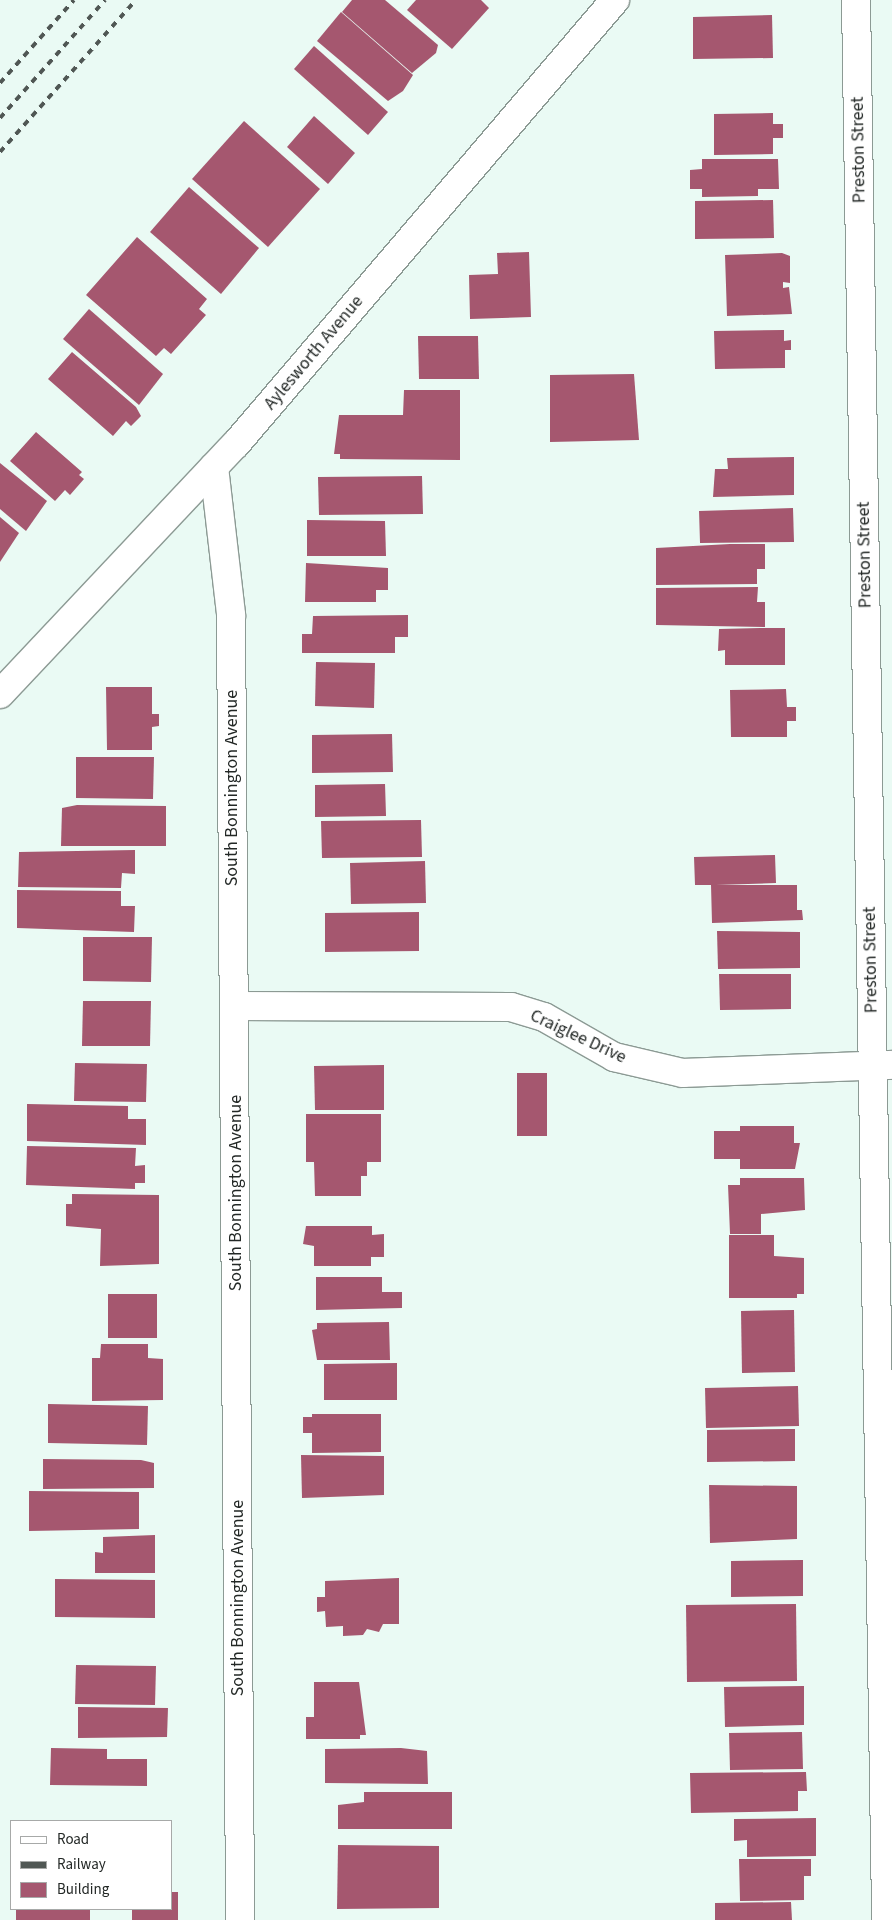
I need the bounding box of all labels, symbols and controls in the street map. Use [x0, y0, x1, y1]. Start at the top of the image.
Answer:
street label: Preston Street [847, 97, 871, 203]
street label: Aylesworth Avenue [260, 291, 368, 415]
street label: Preston Street [853, 502, 877, 608]
street label: South Bonnington Avenue [221, 690, 243, 886]
street label: Preston Street [859, 907, 883, 1013]
street label: Craiglee Drive [526, 1005, 630, 1069]
street label: South Bonnington Avenue [225, 1095, 247, 1291]
street label: South Bonnington Avenue [227, 1500, 249, 1696]
legend [10, 1820, 172, 1910]
text: Road [57, 1829, 89, 1850]
text: Railway [57, 1854, 106, 1875]
text: Building [57, 1879, 109, 1900]

